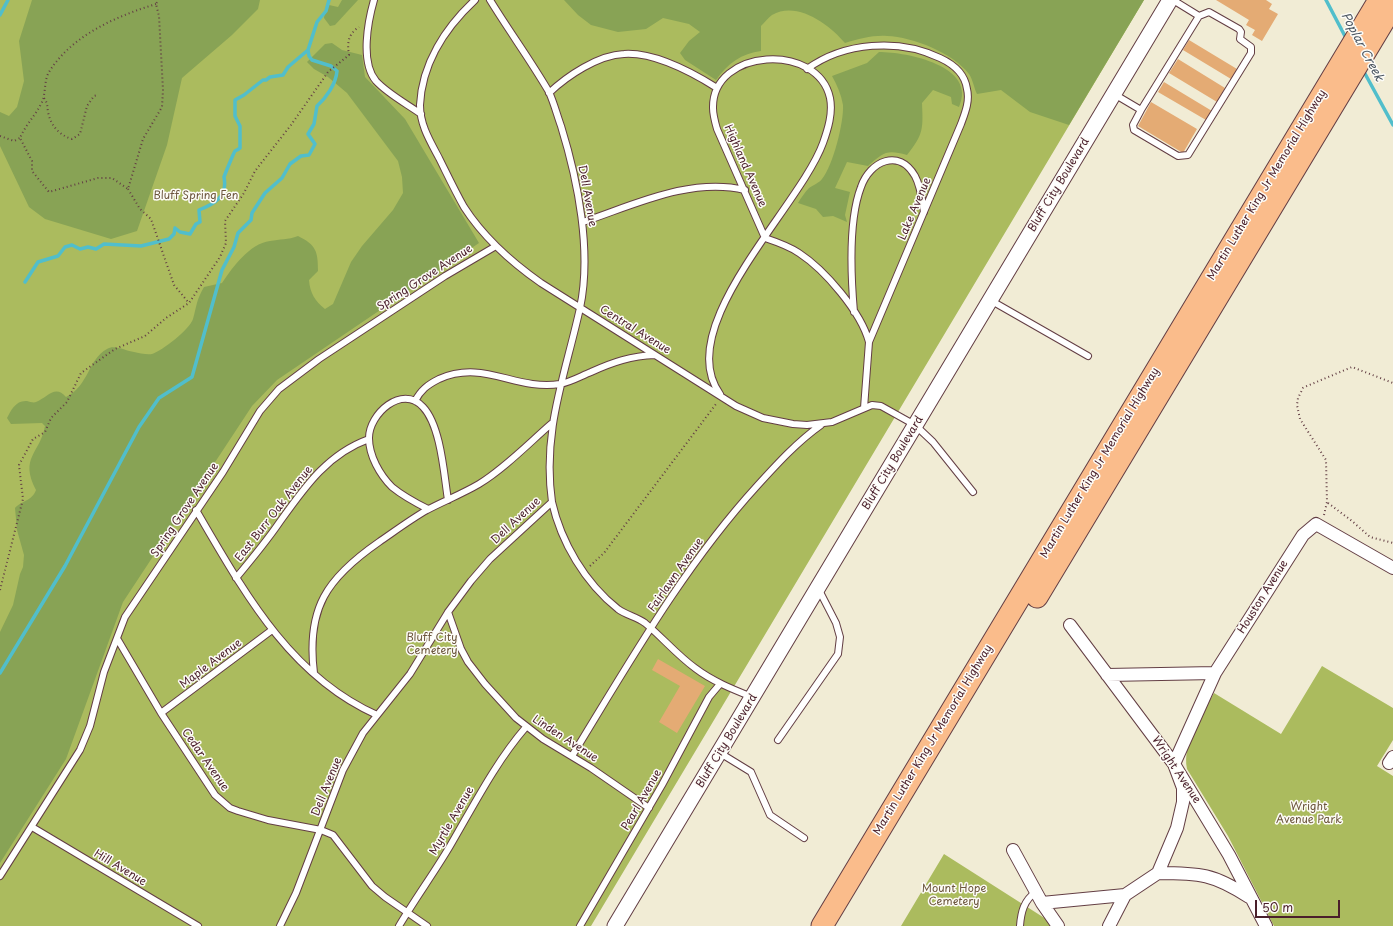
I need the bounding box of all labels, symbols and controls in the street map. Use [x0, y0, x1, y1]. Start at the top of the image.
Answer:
water label: Poplar Creek [1338, 10, 1386, 84]
street label: Martin Luther King Jr Memorial Highway [1205, 87, 1329, 283]
street label: Highland Avenue [721, 123, 769, 209]
street label: Bluff City Boulevard [1026, 136, 1092, 234]
street label: Dell Avenue [575, 164, 599, 228]
street label: Lake Avenue [896, 176, 934, 242]
park label: Bluff Spring Fen [154, 189, 238, 203]
street label: Spring Grove Avenue [375, 242, 475, 314]
street label: Central Avenue [597, 303, 673, 357]
street label: Martin Luther King Jr Memorial Highway [1038, 365, 1162, 561]
street label: Bluff City Boulevard [860, 414, 926, 512]
street label: Spring Grove Avenue [149, 460, 221, 560]
street label: East Burr Oak Avenue [233, 464, 315, 564]
street label: Dell Avenue [489, 495, 543, 547]
street label: Fairlawn Avenue [646, 536, 706, 614]
street label: Houston Avenue [1235, 558, 1291, 636]
park label: Bluff City Cemetery [406, 631, 458, 657]
street label: Maple Avenue [178, 637, 244, 691]
street label: Martin Luther King Jr Memorial Highway [871, 642, 995, 838]
street label: Bluff City Boulevard [694, 692, 760, 790]
street label: Linden Avenue [530, 713, 600, 765]
street label: Cedar Avenue [179, 726, 231, 794]
street label: Wright Avenue [1149, 734, 1203, 806]
street label: Dell Avenue [309, 756, 345, 818]
street label: Pearl Avenue [619, 767, 665, 833]
street label: Myrtle Avenue [427, 785, 477, 857]
park label: Wright Avenue Park [1276, 800, 1342, 826]
street label: Hill Avenue [91, 847, 149, 889]
park label: Mount Hope Cemetery [922, 882, 986, 908]
scale bar [1257, 892, 1342, 918]
text: 50 m [1262, 898, 1293, 916]

